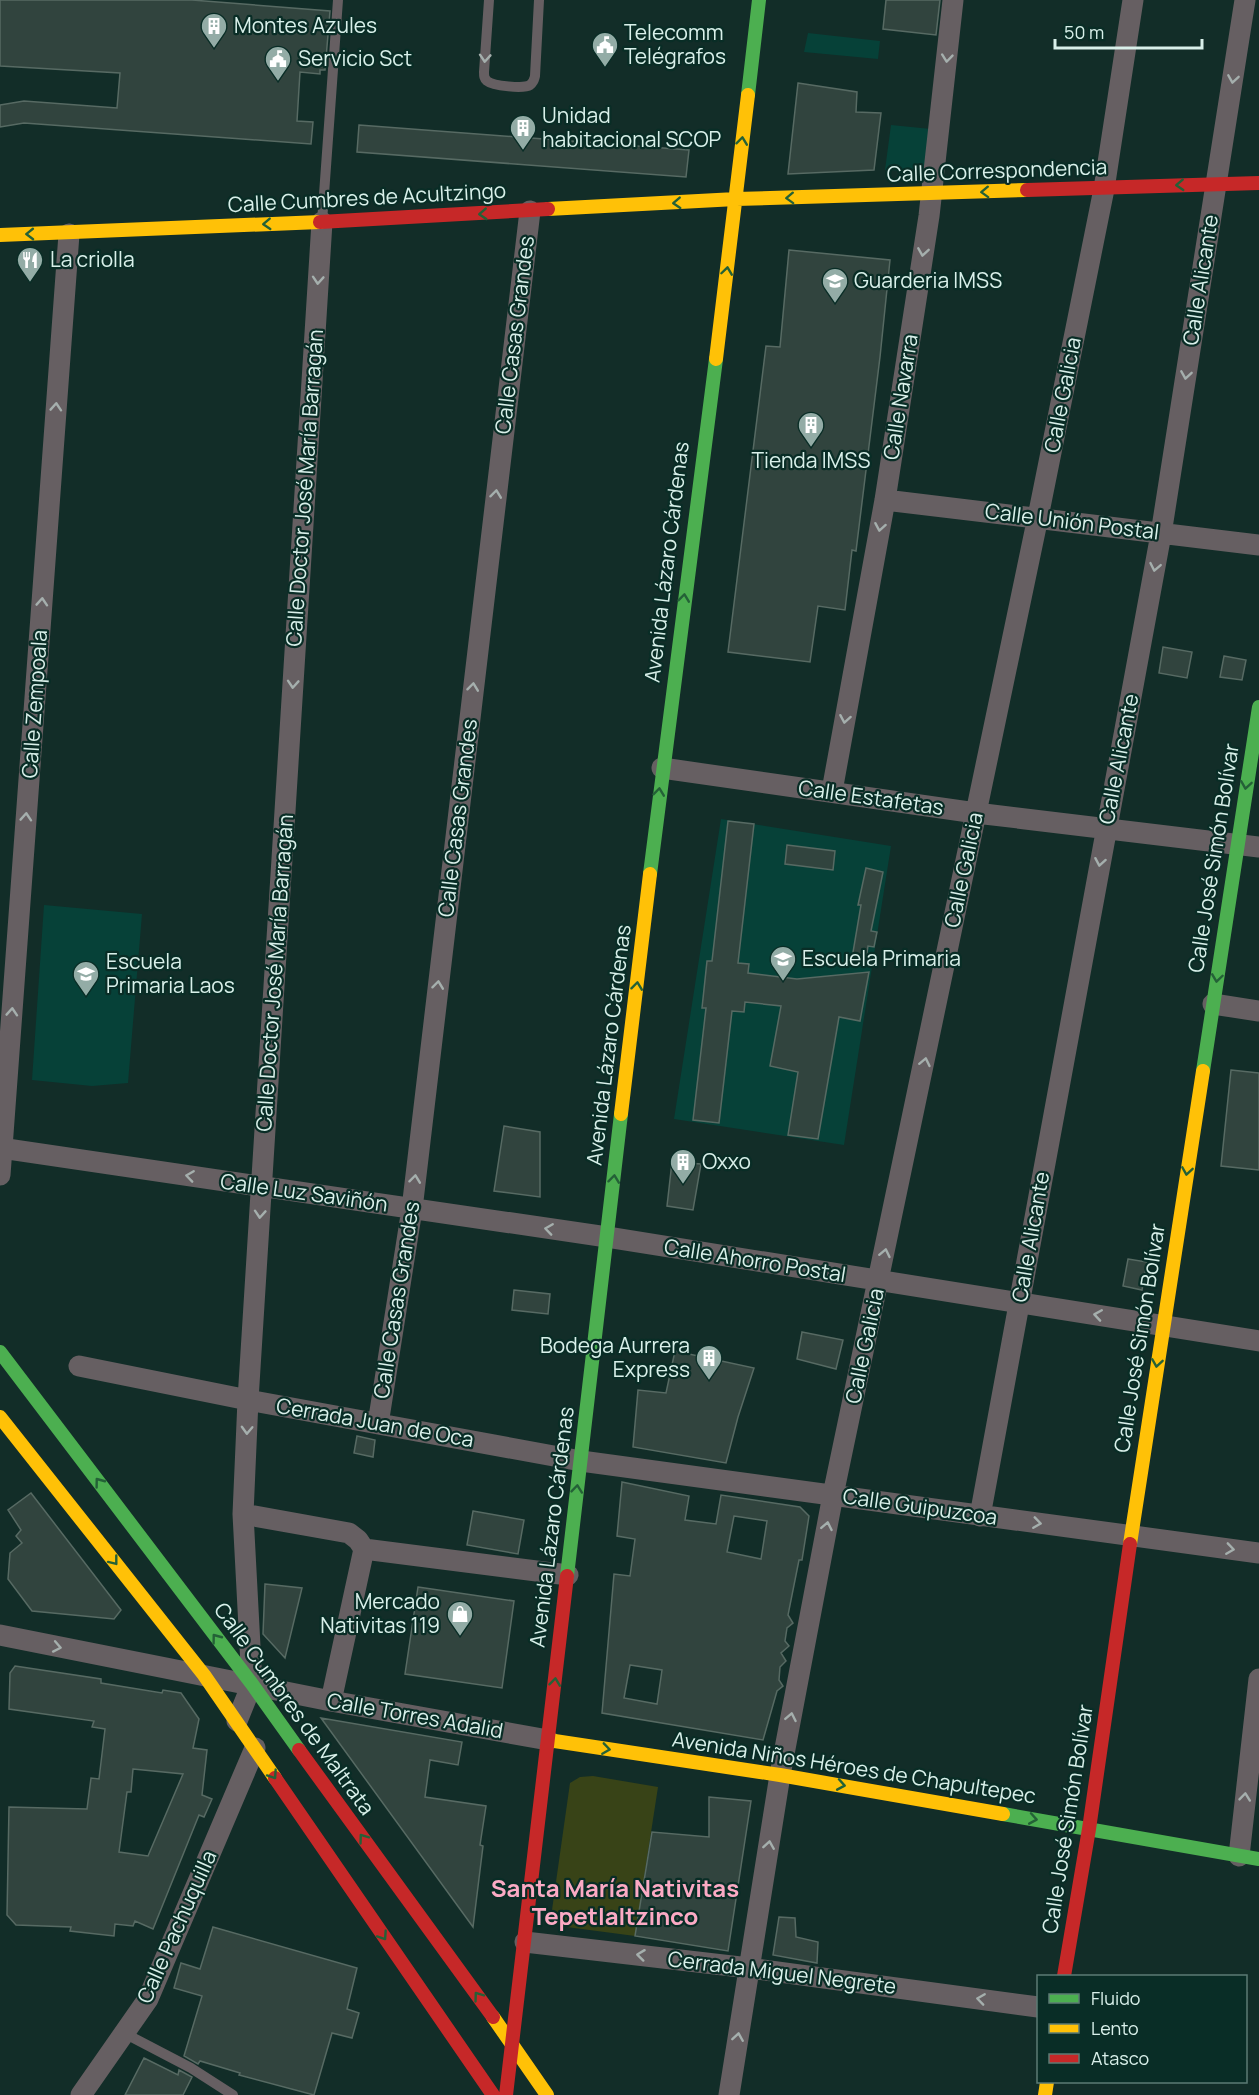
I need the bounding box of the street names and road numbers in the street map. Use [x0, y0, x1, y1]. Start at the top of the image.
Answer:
street label: Calle Correspondencia [886, 152, 1108, 188]
street label: Calle Cumbres de Acultzingo [227, 176, 507, 218]
street label: Calle Alicante [1176, 212, 1224, 347]
street label: Calle Casas Grandes [488, 234, 540, 436]
street label: Calle Doctor José María Barragán [279, 328, 329, 648]
street label: Calle Navarra [876, 332, 924, 462]
street label: Calle Galicia [1037, 335, 1087, 455]
street label: Avenida Lázaro Cárdenas [637, 440, 695, 684]
street label: Calle Unión Postal [984, 496, 1161, 546]
street label: Calle Zempoala [15, 629, 53, 779]
street label: Calle Alicante [1092, 691, 1144, 826]
street label: Calle Casas Grandes [431, 717, 483, 919]
street label: Calle José Simón Bolívar [1181, 741, 1245, 974]
street label: Calle Estafetas [797, 773, 946, 821]
street label: Calle Galicia [937, 810, 989, 930]
street label: Calle Doctor José María Barragán [249, 813, 299, 1133]
street label: Avenida Lázaro Cárdenas [579, 923, 637, 1167]
street label: Calle Luz Saviñón [219, 1166, 390, 1218]
street label: Calle Alicante [1005, 1169, 1055, 1304]
street label: Calle Casas Grandes [367, 1199, 425, 1400]
street label: Calle José Simón Bolívar [1107, 1221, 1171, 1454]
street label: Calle Ahorro Postal [662, 1232, 848, 1288]
street label: Calle Galicia [838, 1286, 890, 1406]
street label: Cerrada Juan de Oca [274, 1391, 476, 1453]
street label: Avenida Lázaro Cárdenas [522, 1405, 580, 1649]
street label: Calle Guipuzcoa [841, 1481, 999, 1531]
street label: Calle Cumbres de Maltrata [208, 1597, 381, 1820]
street label: Calle Torres Adalid [325, 1686, 505, 1744]
street label: Calle José Simón Bolívar [1035, 1702, 1099, 1935]
street label: Avenida Niños Héroes de Chapultepec [670, 1724, 1038, 1810]
street label: Calle Pachuquilla [130, 1846, 222, 2008]
street label: Cerrada Miguel Negrete [666, 1944, 898, 2000]

